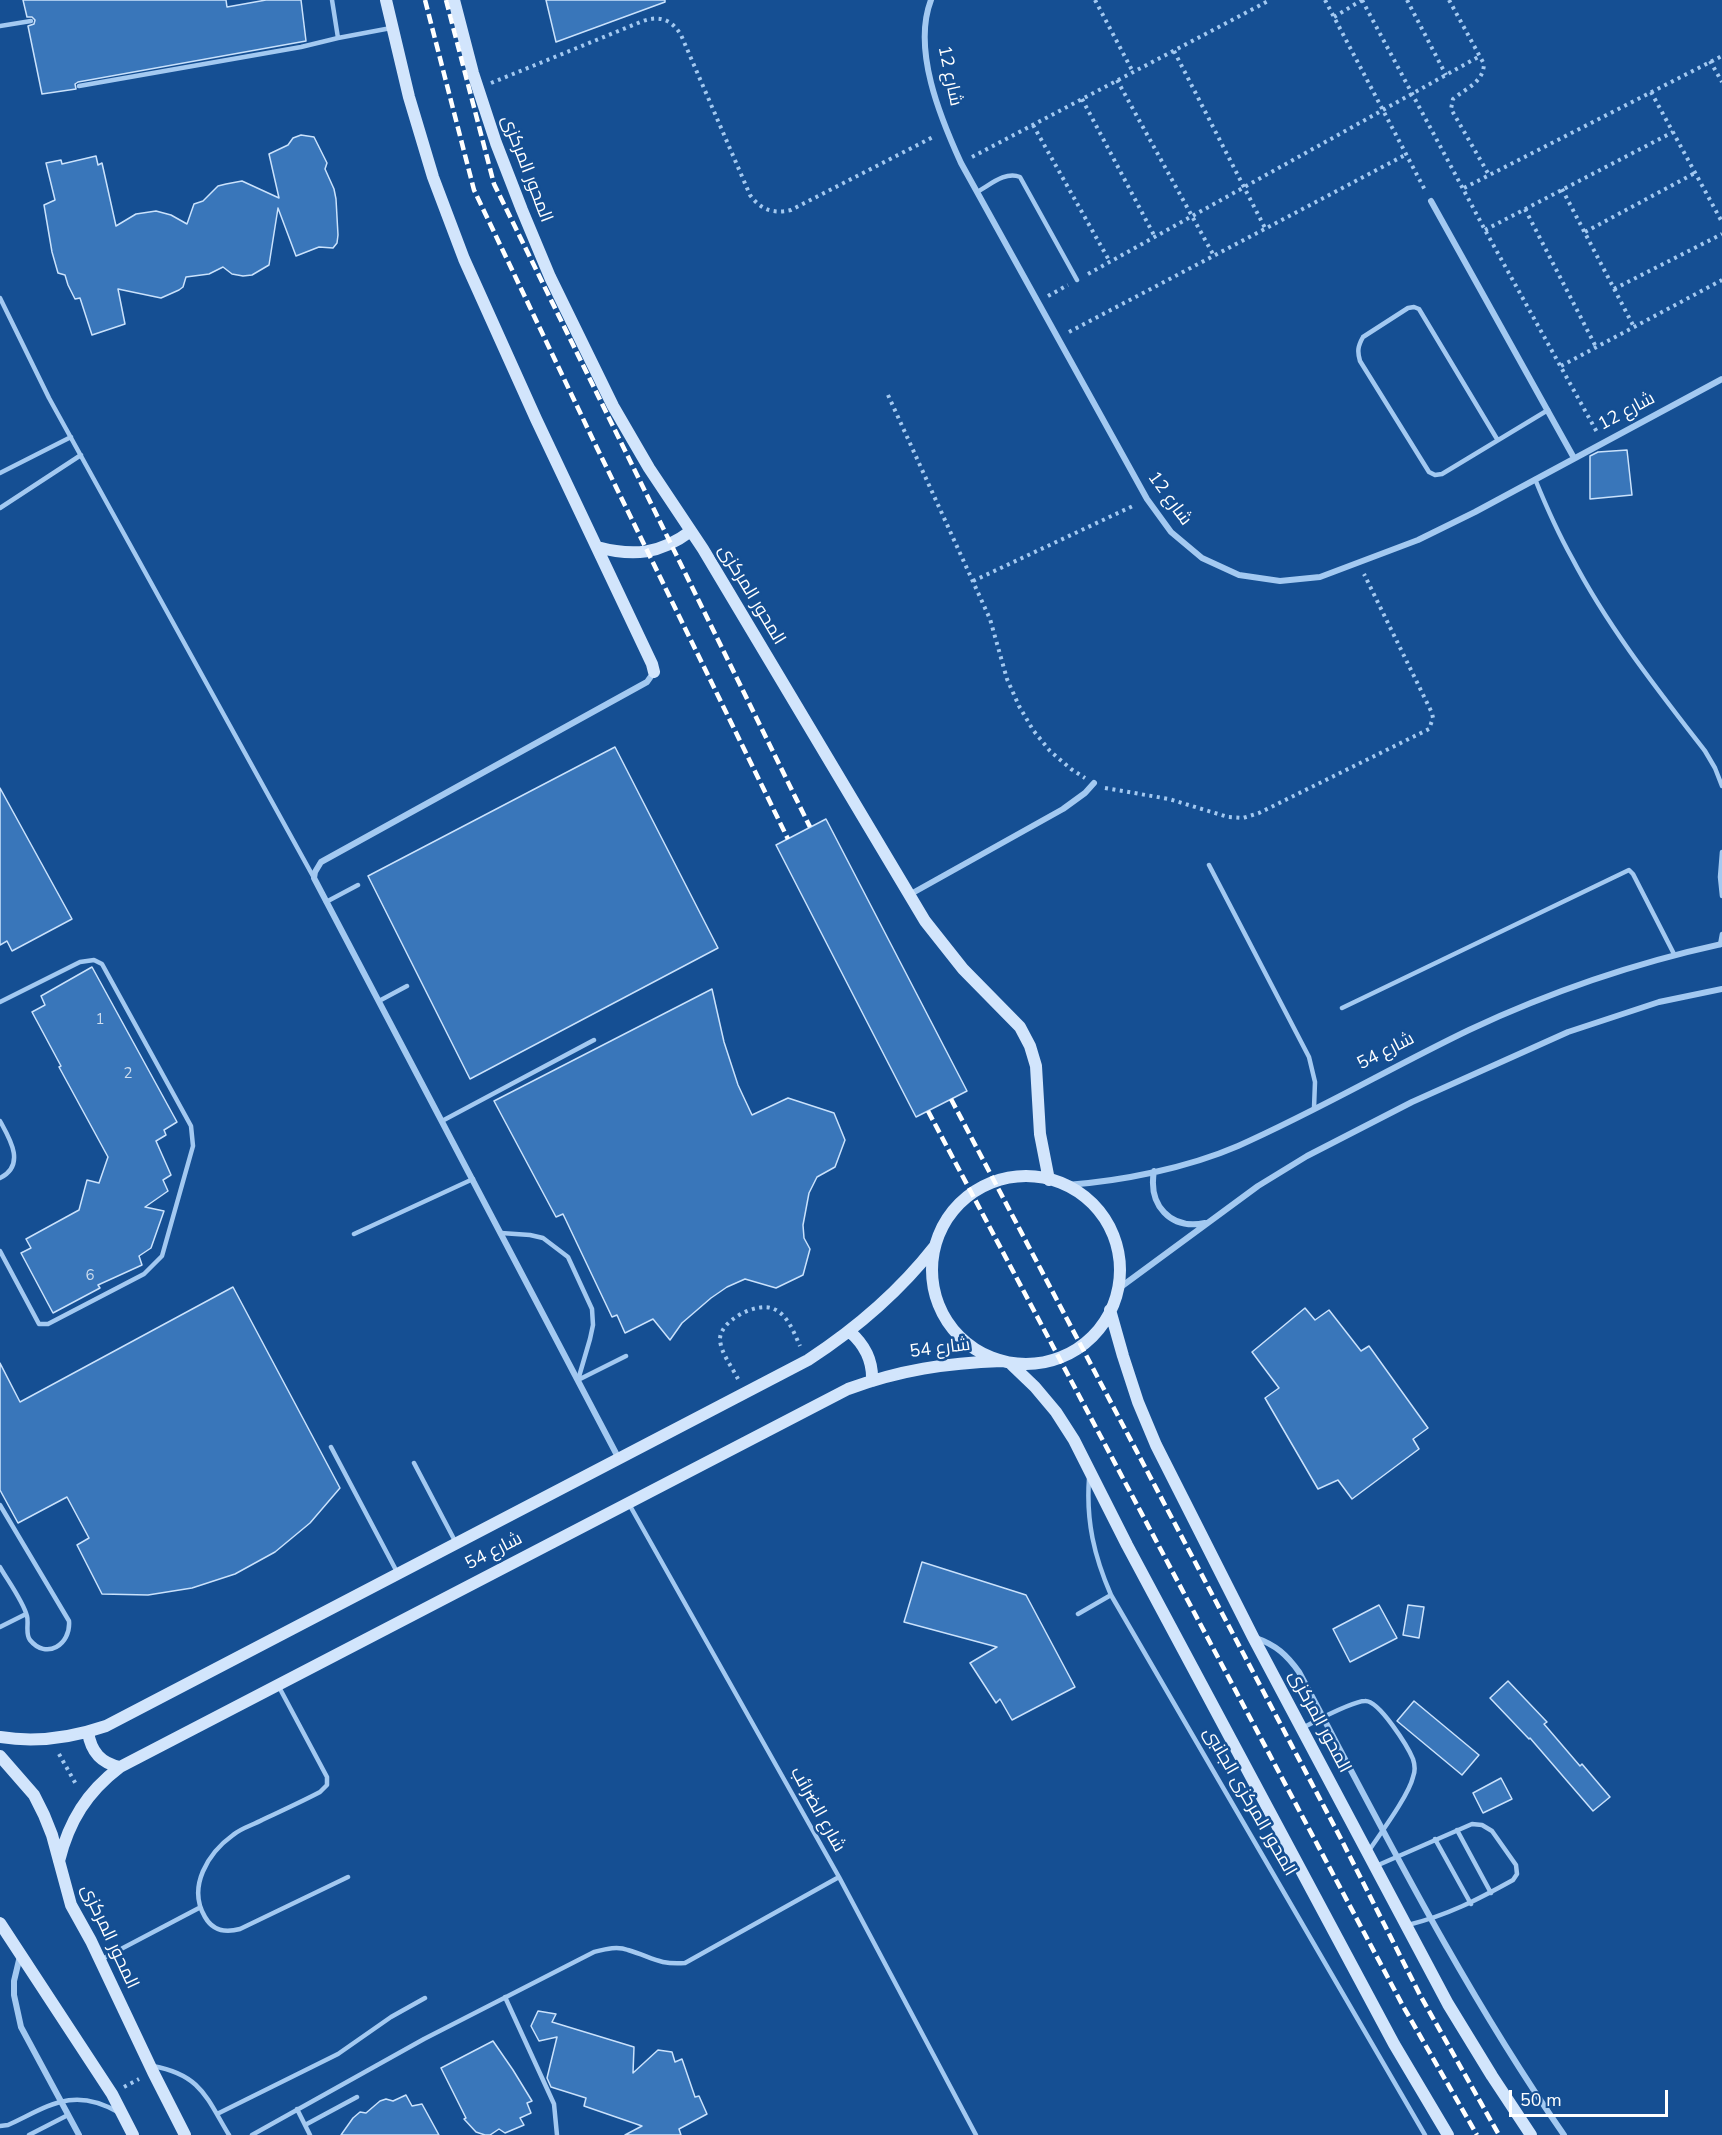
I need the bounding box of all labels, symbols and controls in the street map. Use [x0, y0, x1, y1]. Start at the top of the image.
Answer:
street label: شارع 12 [932, 44, 966, 108]
street label: المحور المركزى [496, 113, 556, 225]
street label: شارع 12 [1595, 388, 1659, 436]
street label: شارع 12 [1142, 468, 1196, 530]
street label: المحور المركزى [713, 541, 789, 649]
house number: 1 [96, 1011, 104, 1029]
street label: شارع 54 [1354, 1029, 1418, 1075]
house number: 2 [124, 1065, 132, 1083]
house number: 6 [86, 1267, 94, 1285]
street label: شارع 54 [908, 1335, 972, 1363]
street label: شارع 54 [462, 1529, 526, 1575]
street label: المحور المركزى [1283, 1667, 1355, 1777]
street label: المحور المركزى الجانبى [1198, 1724, 1300, 1880]
street label: شارع الضرائب [785, 1764, 849, 1856]
street label: المحور المركزى [75, 1881, 143, 1993]
scale bar [1512, 2078, 1671, 2116]
text: 50 m [1520, 2088, 1562, 2112]

